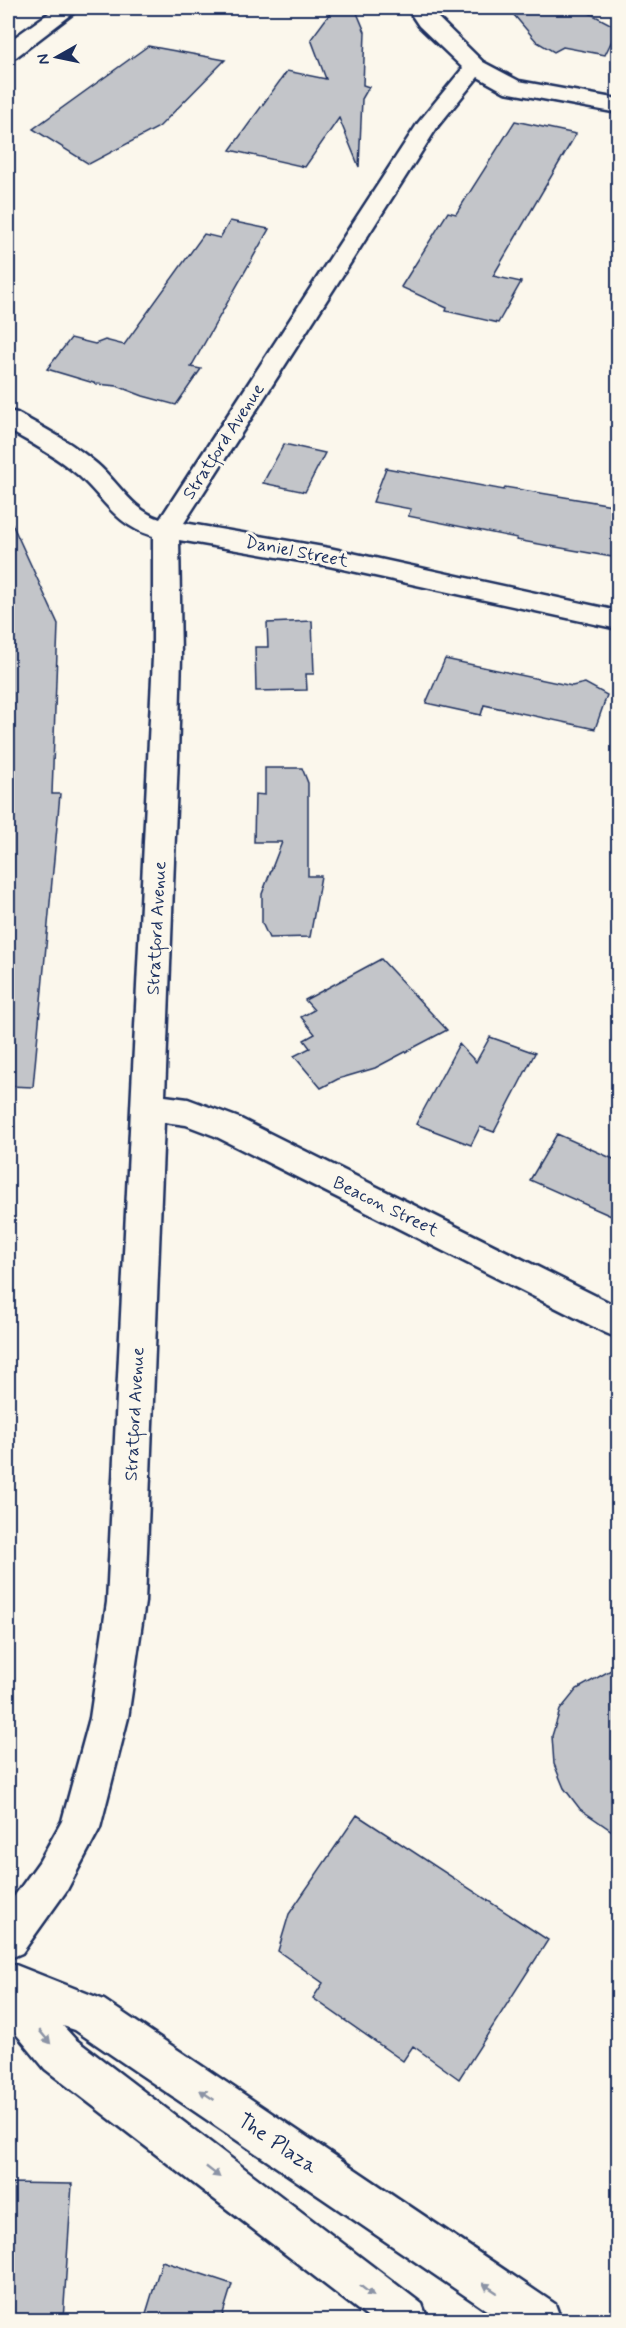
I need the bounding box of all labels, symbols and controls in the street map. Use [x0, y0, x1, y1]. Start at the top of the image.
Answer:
north arrow [27, 27, 87, 87]
text: N [32, 52, 55, 66]
street label: Stratford Avenue [177, 379, 272, 505]
street label: Daniel Street [243, 530, 351, 574]
street label: Stratford Avenue [142, 860, 174, 996]
street label: Beacon Street [329, 1171, 443, 1243]
street label: Stratford Avenue [120, 1346, 152, 1482]
one-way arrow [38, 2029, 51, 2044]
one-way arrow [200, 2089, 216, 2101]
street label: The Plaza [232, 2107, 323, 2181]
one-way arrow [205, 2166, 220, 2178]
one-way arrow [483, 2282, 499, 2294]
one-way arrow [359, 2285, 375, 2297]

